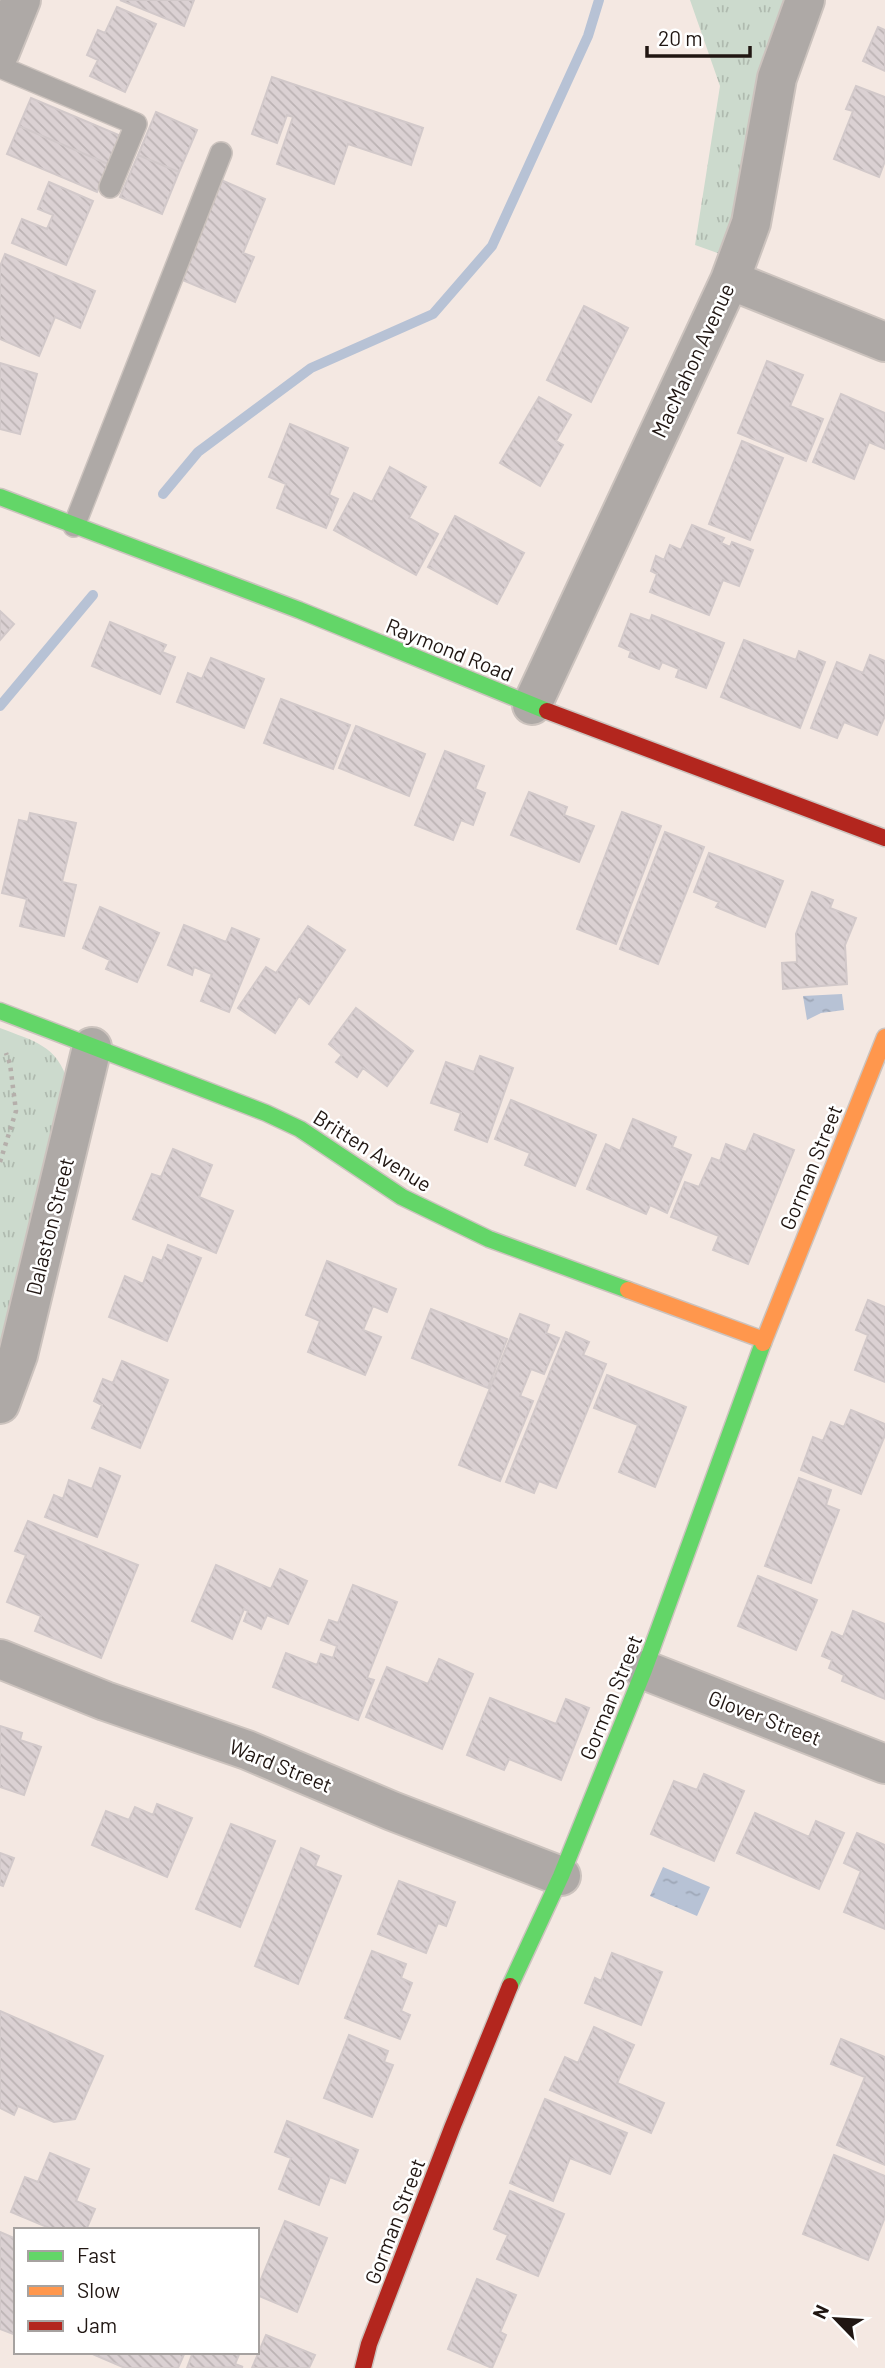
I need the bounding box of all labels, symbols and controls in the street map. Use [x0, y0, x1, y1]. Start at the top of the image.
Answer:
scale bar [647, 14, 750, 58]
text: 20 m [658, 25, 703, 50]
street label: MacMahon Avenue [645, 279, 739, 441]
street label: Raymond Road [383, 612, 517, 686]
street label: Gorman Street [774, 1101, 846, 1233]
street label: Britten Avenue [309, 1104, 437, 1196]
street label: Dalaston Street [20, 1155, 78, 1297]
street label: Gorman Street [574, 1631, 646, 1763]
street label: Glover Street [705, 1684, 825, 1750]
street label: Ward Street [226, 1733, 336, 1797]
street label: Gorman Street [359, 2154, 429, 2288]
legend [14, 2228, 259, 2354]
text: Fast [77, 2242, 117, 2267]
text: Slow [77, 2277, 120, 2302]
north arrow [801, 2284, 871, 2354]
text: N [807, 2301, 833, 2322]
text: Jam [77, 2312, 117, 2337]

